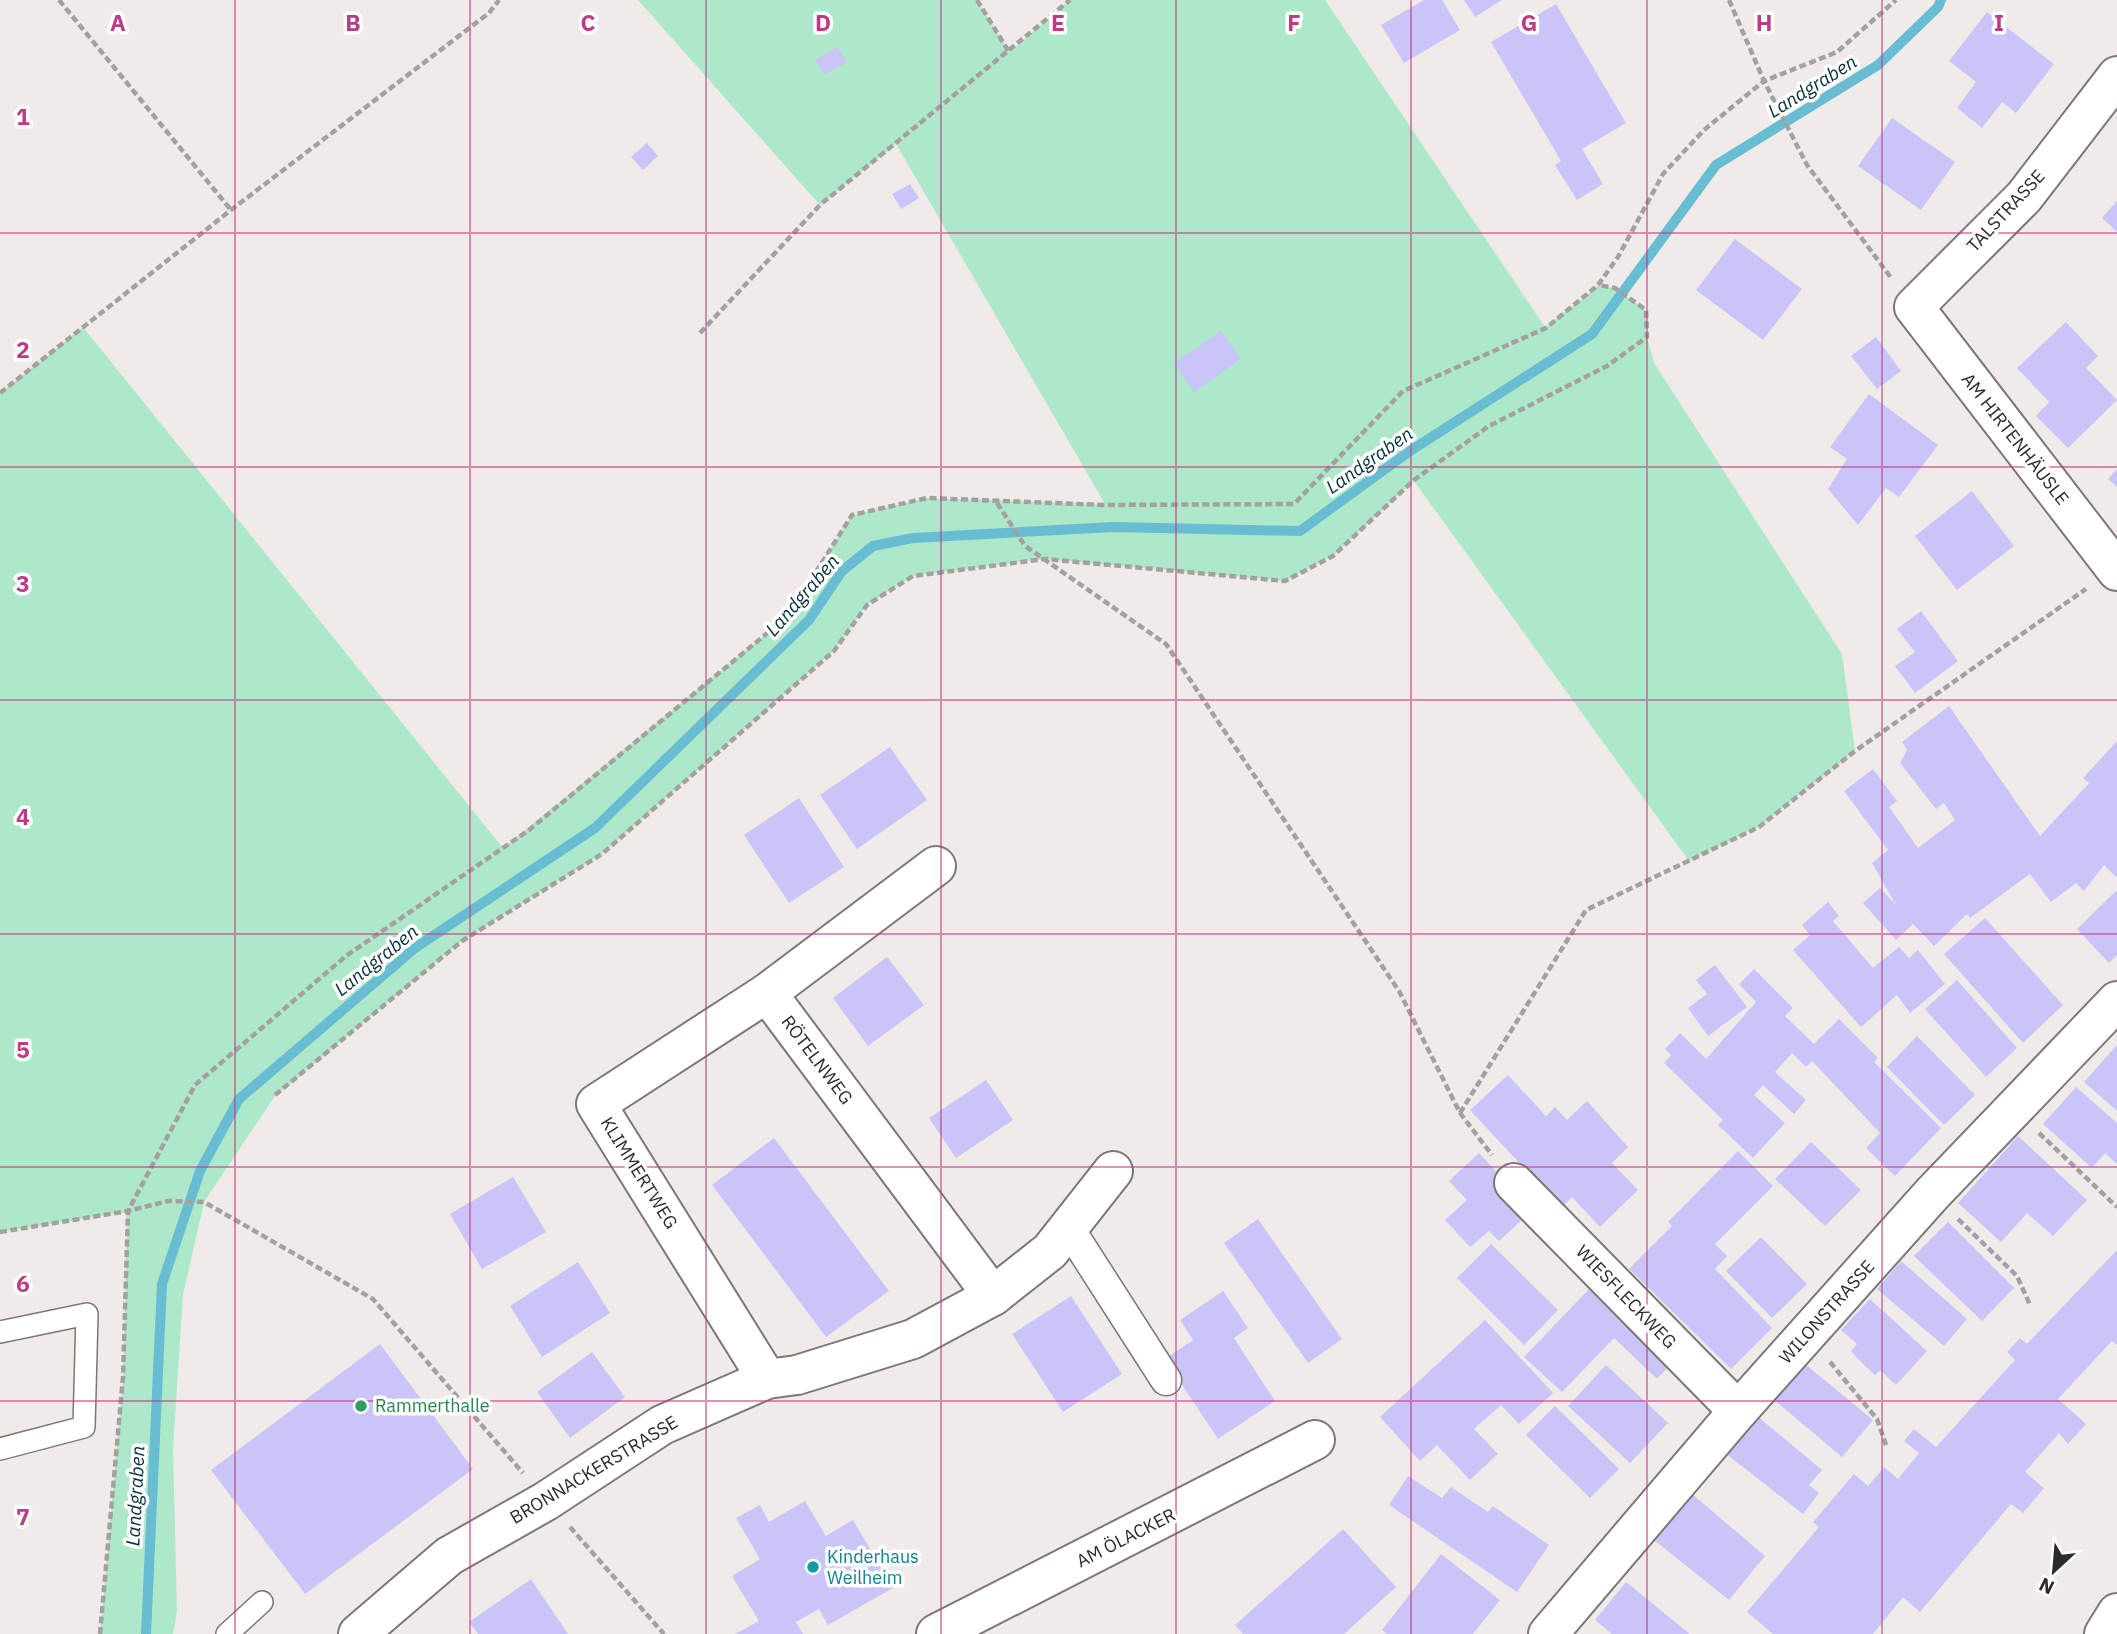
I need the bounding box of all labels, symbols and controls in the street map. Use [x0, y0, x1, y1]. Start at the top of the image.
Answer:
text: A [110, 7, 126, 37]
text: B [345, 7, 361, 37]
text: C [581, 7, 596, 37]
text: D [815, 7, 831, 37]
text: E [1051, 7, 1065, 37]
text: F [1287, 7, 1301, 37]
text: G [1521, 7, 1537, 37]
text: H [1756, 7, 1772, 37]
text: I [1994, 7, 2004, 37]
water label: Landgraben [1763, 49, 1861, 123]
text: 1 [16, 101, 30, 131]
street label: TALSTRASSE [1962, 165, 2050, 257]
text: 2 [16, 334, 30, 364]
street label: AM HIRTENHÄUSLE [1957, 368, 2074, 509]
water label: Landgraben [1321, 421, 1417, 499]
water label: Landgraben [760, 549, 844, 641]
text: 3 [16, 568, 30, 598]
text: 4 [16, 801, 30, 831]
water label: Landgraben [329, 919, 423, 1001]
street label: RÖTELNWEG [777, 1011, 858, 1109]
text: 5 [16, 1034, 30, 1064]
street label: KLIMMERTWEG [596, 1112, 683, 1233]
street label: WIESFLECKWEG [1571, 1240, 1682, 1353]
street label: WILONSTRASSE [1774, 1255, 1879, 1368]
text: 6 [16, 1268, 30, 1298]
place label: Rammerthalle [375, 1394, 490, 1417]
marker: Rammerthalle [353, 1398, 369, 1414]
street label: BRONNACKERSTRASSE [506, 1410, 682, 1529]
water label: Landgraben [120, 1445, 150, 1547]
text: 7 [16, 1501, 30, 1531]
street label: AM ÖLACKER [1072, 1503, 1179, 1572]
north arrow [2019, 1536, 2089, 1606]
place label: Kinderhaus Weilheim [827, 1545, 919, 1589]
marker: Kinderhaus Weilheim [805, 1559, 821, 1575]
text: N [2035, 1572, 2058, 1600]

